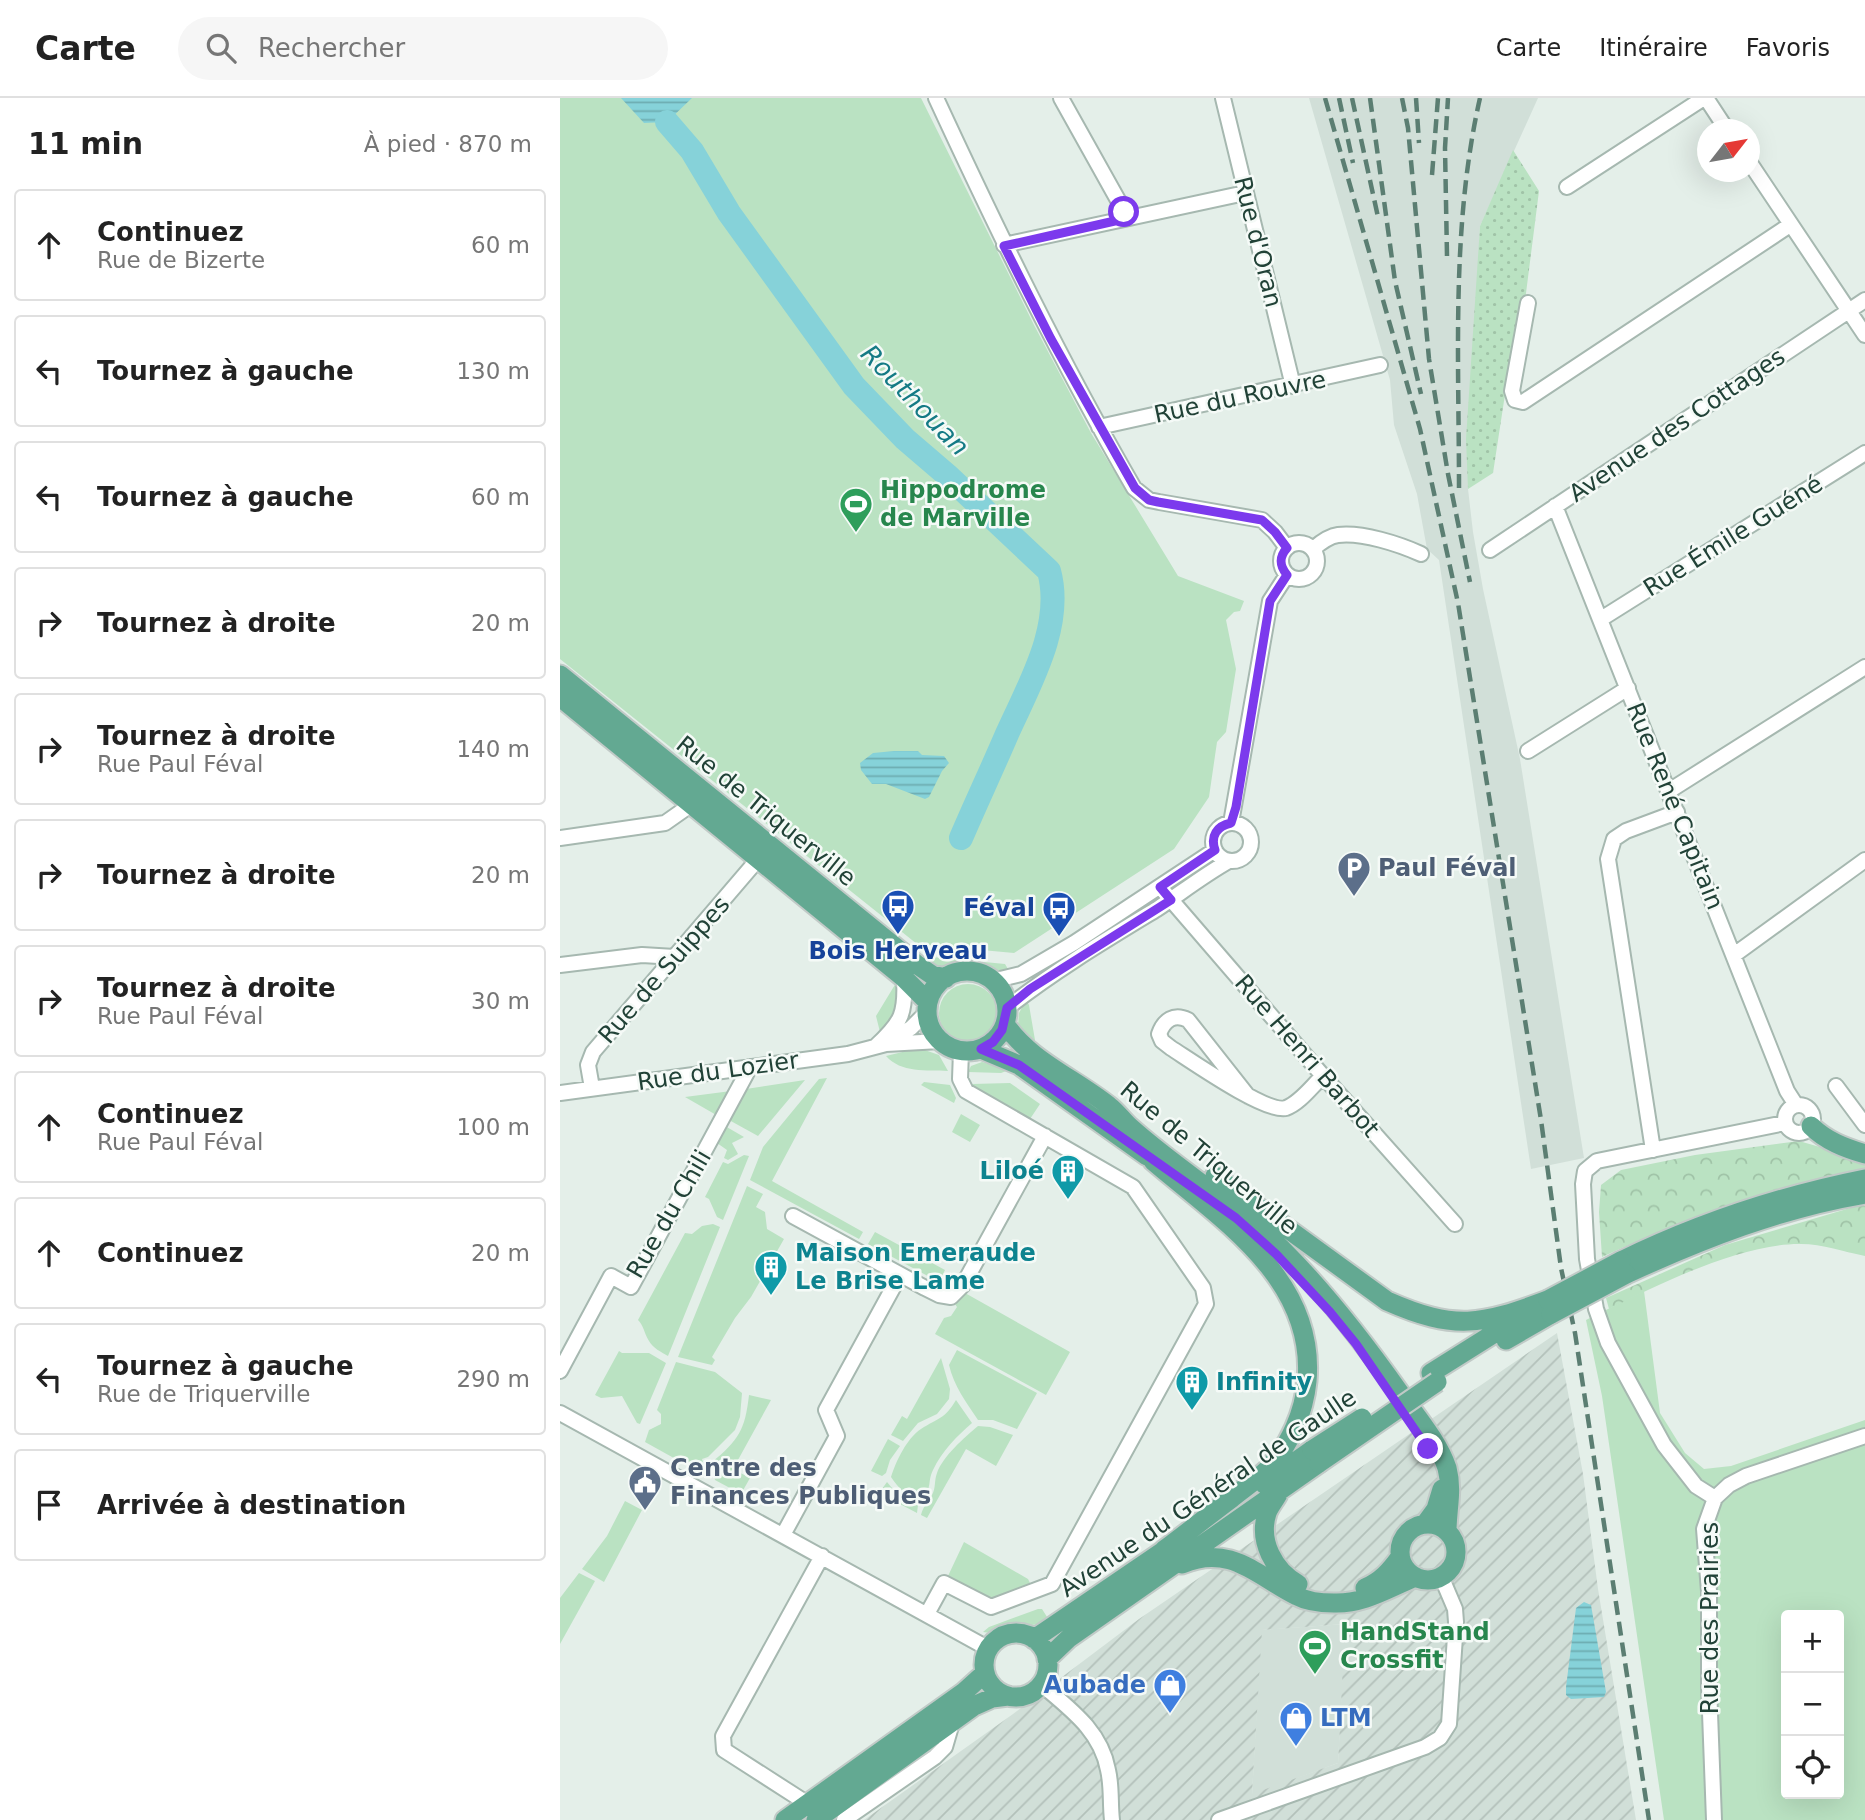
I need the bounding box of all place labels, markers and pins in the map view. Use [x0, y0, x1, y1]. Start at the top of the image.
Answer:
place label: Hippodrome de Marville [880, 476, 1046, 532]
sports icon: Hippodrome de Marville [837, 485, 875, 534]
parking icon: Paul Féval [1335, 849, 1373, 898]
place label: Paul Féval [1378, 854, 1517, 882]
bus stop icon: Bois Herveau [879, 887, 917, 936]
bus stop icon: Féval [1040, 889, 1078, 938]
place label: Féval [963, 894, 1035, 922]
place label: Bois Herveau [808, 937, 988, 965]
building icon: Liloé [1049, 1152, 1087, 1201]
place label: Liloé [979, 1157, 1044, 1185]
place label: Maison Emeraude Le Brise Lame [795, 1239, 1036, 1295]
building icon: Maison Emeraude Le Brise Lame [752, 1248, 790, 1297]
building icon: Infinity [1173, 1363, 1211, 1412]
place label: Infinity [1216, 1368, 1313, 1396]
place label: Centre des Finances Publiques [670, 1454, 931, 1510]
public building icon: Centre des Finances Publiques [626, 1463, 664, 1512]
place label: HandStand Crossfit [1340, 1618, 1490, 1674]
sports icon: HandStand Crossfit [1296, 1627, 1334, 1676]
shop icon: Aubade [1151, 1666, 1189, 1715]
place label: Aubade [1044, 1671, 1146, 1699]
shop icon: LTM [1277, 1699, 1315, 1748]
place label: LTM [1320, 1704, 1372, 1732]

